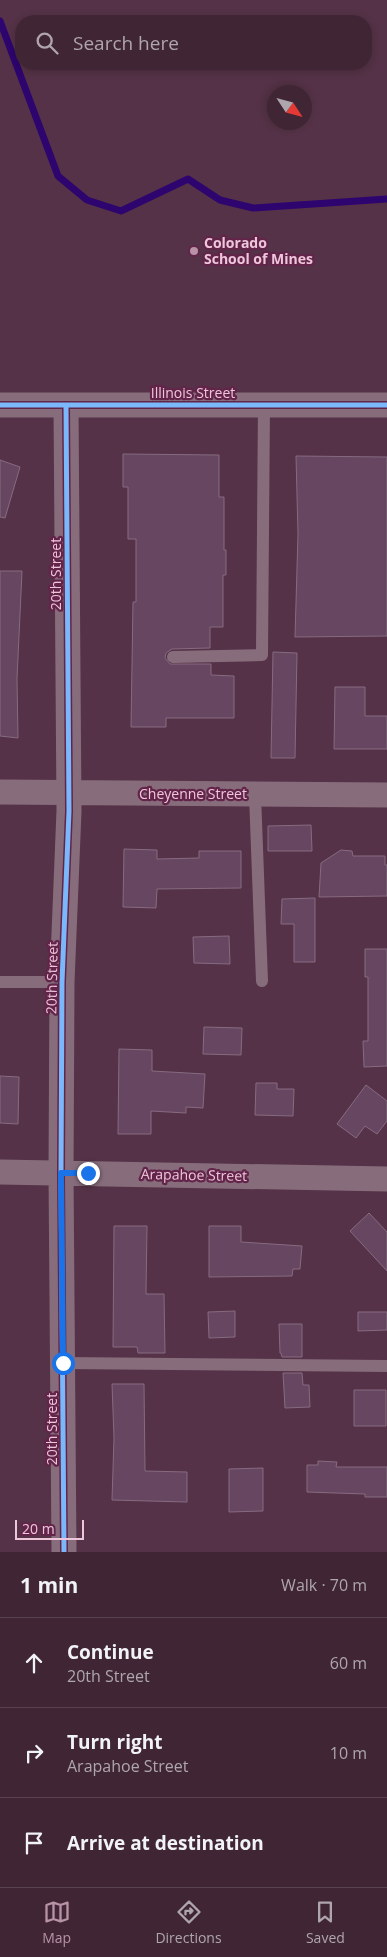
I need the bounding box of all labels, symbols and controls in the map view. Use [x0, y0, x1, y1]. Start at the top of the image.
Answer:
search box [15, 15, 372, 70]
icon: search [33, 29, 61, 57]
text: Search here [73, 30, 179, 56]
north arrow [267, 85, 312, 130]
place label: Colorado School of Mines [204, 233, 313, 268]
marker: Colorado School of Mines [188, 245, 200, 257]
street label: Illinois Street [151, 383, 235, 402]
street label: 20th Street [46, 538, 65, 610]
street label: Cheyenne Street [139, 784, 247, 803]
street label: 20th Street [41, 942, 62, 1014]
route end [77, 1162, 100, 1185]
street label: Arapahoe Street [141, 1164, 247, 1185]
route start [52, 1352, 75, 1375]
street label: 20th Street [42, 1393, 61, 1465]
scale bar [15, 1517, 84, 1540]
text: 20 m [22, 1519, 55, 1538]
text: 1 min [20, 1571, 78, 1599]
text: Walk · 70 m [281, 1574, 367, 1596]
text: Continue [67, 1639, 154, 1665]
icon: ahead [20, 1649, 48, 1677]
text: 60 m [330, 1652, 367, 1674]
text: 20th Street [67, 1665, 150, 1687]
text: Turn right [67, 1729, 162, 1755]
icon: right [20, 1739, 48, 1767]
text: 10 m [330, 1742, 367, 1764]
text: Arapahoe Street [67, 1755, 189, 1777]
icon: arrive [20, 1829, 48, 1857]
text: Arrive at destination [67, 1830, 264, 1856]
tab: Map [42, 1898, 71, 1947]
tab: Directions [155, 1898, 222, 1947]
tab: Saved [306, 1898, 345, 1947]

